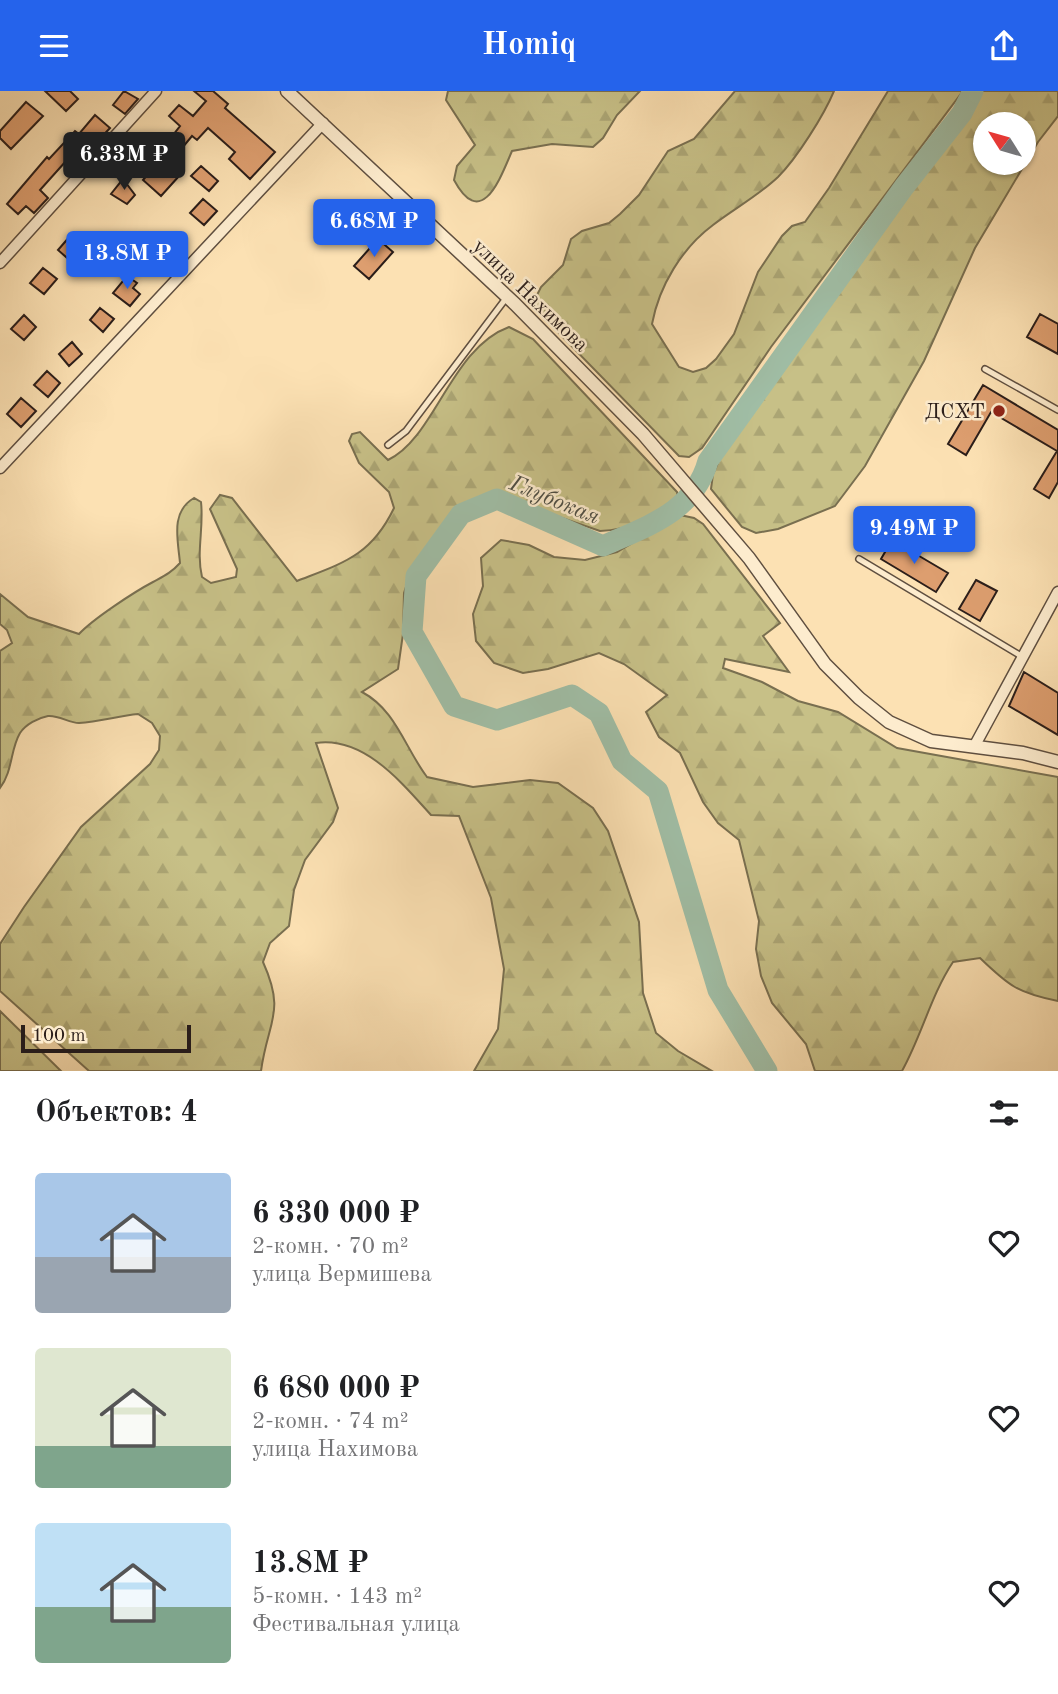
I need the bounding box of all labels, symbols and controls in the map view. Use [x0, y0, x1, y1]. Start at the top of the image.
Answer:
icon: menu [35, 27, 73, 65]
icon: share [985, 27, 1023, 65]
text: Homiq [482, 30, 576, 62]
north arrow [973, 112, 1036, 175]
map controls [973, 112, 1036, 175]
pin: 6.33M ₽ [59, 133, 189, 192]
text: 6.33M ₽ [79, 143, 169, 166]
pin: 6.68M ₽ [309, 199, 439, 259]
text: 6.68M ₽ [329, 210, 419, 233]
pin: 13.8M ₽ [62, 231, 192, 291]
street label: улица Нахимова [468, 236, 592, 356]
text: 13.8M ₽ [82, 242, 172, 265]
place label: ДСХТ [925, 402, 985, 423]
marker: ДСХТ [991, 403, 1007, 419]
water label: Глубокая [505, 472, 603, 530]
pin: 9.49M ₽ [849, 507, 979, 566]
text: 9.49M ₽ [869, 517, 959, 540]
scale bar [21, 1022, 191, 1054]
text: 100 m [32, 1027, 85, 1046]
icon: filters [985, 1094, 1023, 1132]
text: Объектов: 4 [35, 1098, 198, 1128]
text: 6 330 000 ₽ [252, 1199, 420, 1229]
icon: home [91, 1201, 175, 1285]
icon: heart [985, 1224, 1023, 1262]
text: 2-комн. · 70 m² [252, 1235, 409, 1258]
text: улица Вермишева [252, 1263, 432, 1286]
text: 6 680 000 ₽ [252, 1374, 420, 1404]
icon: home [91, 1376, 175, 1460]
icon: heart [985, 1399, 1023, 1437]
text: 2-комн. · 74 m² [252, 1410, 409, 1433]
text: улица Нахимова [252, 1438, 418, 1461]
text: 13.8M ₽ [252, 1549, 369, 1579]
icon: home [91, 1551, 175, 1635]
icon: heart [985, 1574, 1023, 1612]
text: 5-комн. · 143 m² [252, 1585, 422, 1608]
text: Фестивальная улица [252, 1613, 460, 1636]

